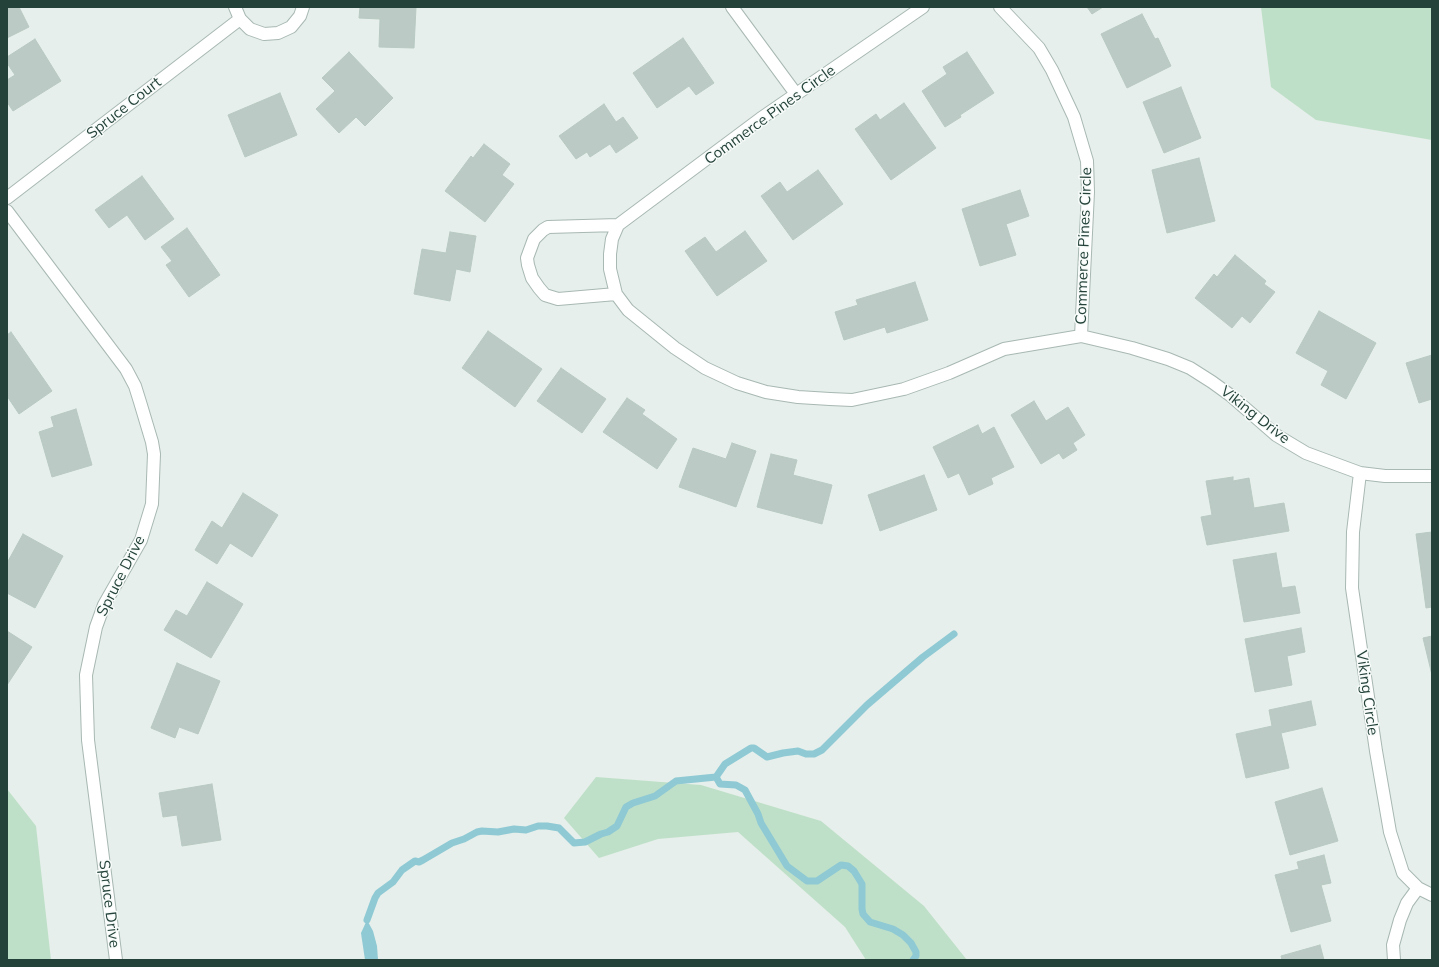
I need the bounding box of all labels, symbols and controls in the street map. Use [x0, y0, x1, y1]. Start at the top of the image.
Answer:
street label: Commerce Pines Circle [701, 61, 839, 169]
street label: Spruce Court [83, 73, 165, 143]
street label: Commerce Pines Circle [1072, 167, 1096, 325]
street label: Viking Drive [1217, 382, 1293, 448]
street label: Spruce Drive [93, 533, 149, 619]
street label: Viking Circle [1352, 649, 1382, 737]
street label: Spruce Drive [95, 859, 123, 949]

